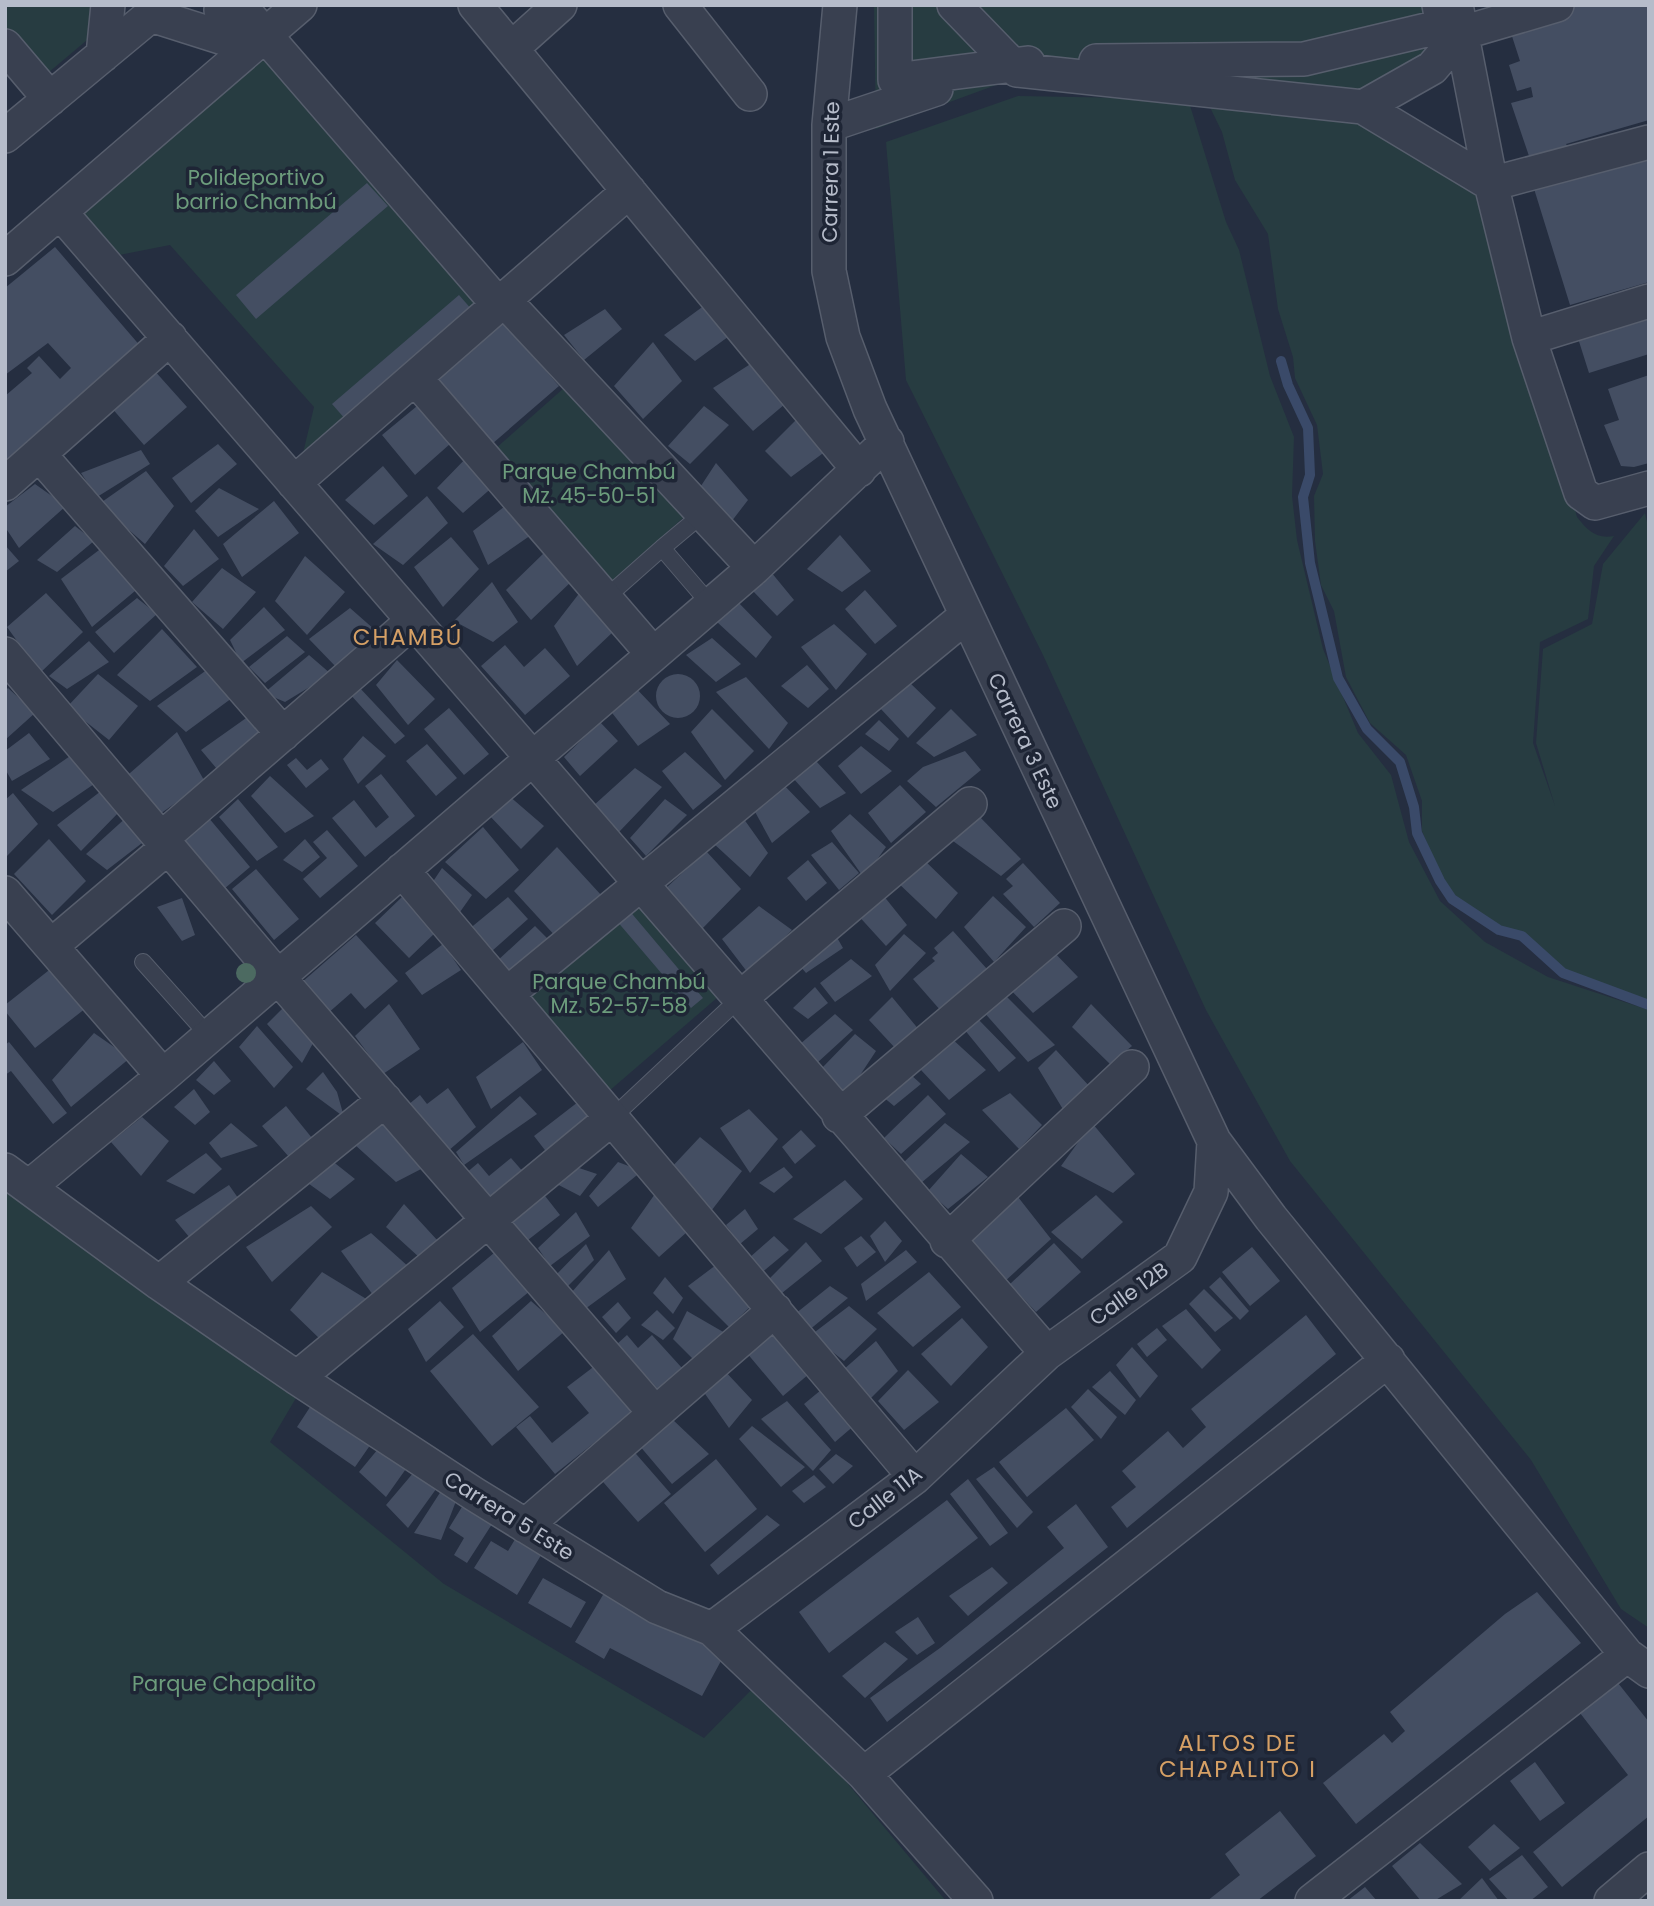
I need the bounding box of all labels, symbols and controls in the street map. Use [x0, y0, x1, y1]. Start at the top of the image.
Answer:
street label: Carrera 1 Este [815, 101, 846, 243]
park label: Polideportivo barrio Chambú [175, 163, 337, 216]
park label: Parque Chambú Mz. 45-50-51 [502, 457, 676, 510]
district label: CHAMBÚ [353, 621, 463, 653]
street label: Carrera 3 Este [981, 668, 1070, 814]
park label: Parque Chambú Mz. 52-57-58 [532, 967, 706, 1020]
street label: Calle 12B [1083, 1255, 1174, 1332]
street label: Calle 11A [841, 1459, 928, 1536]
street label: Carrera 5 Este [439, 1464, 580, 1567]
park label: Parque Chapalito [132, 1669, 316, 1698]
district label: ALTOS DE CHAPALITO I [1159, 1727, 1317, 1785]

